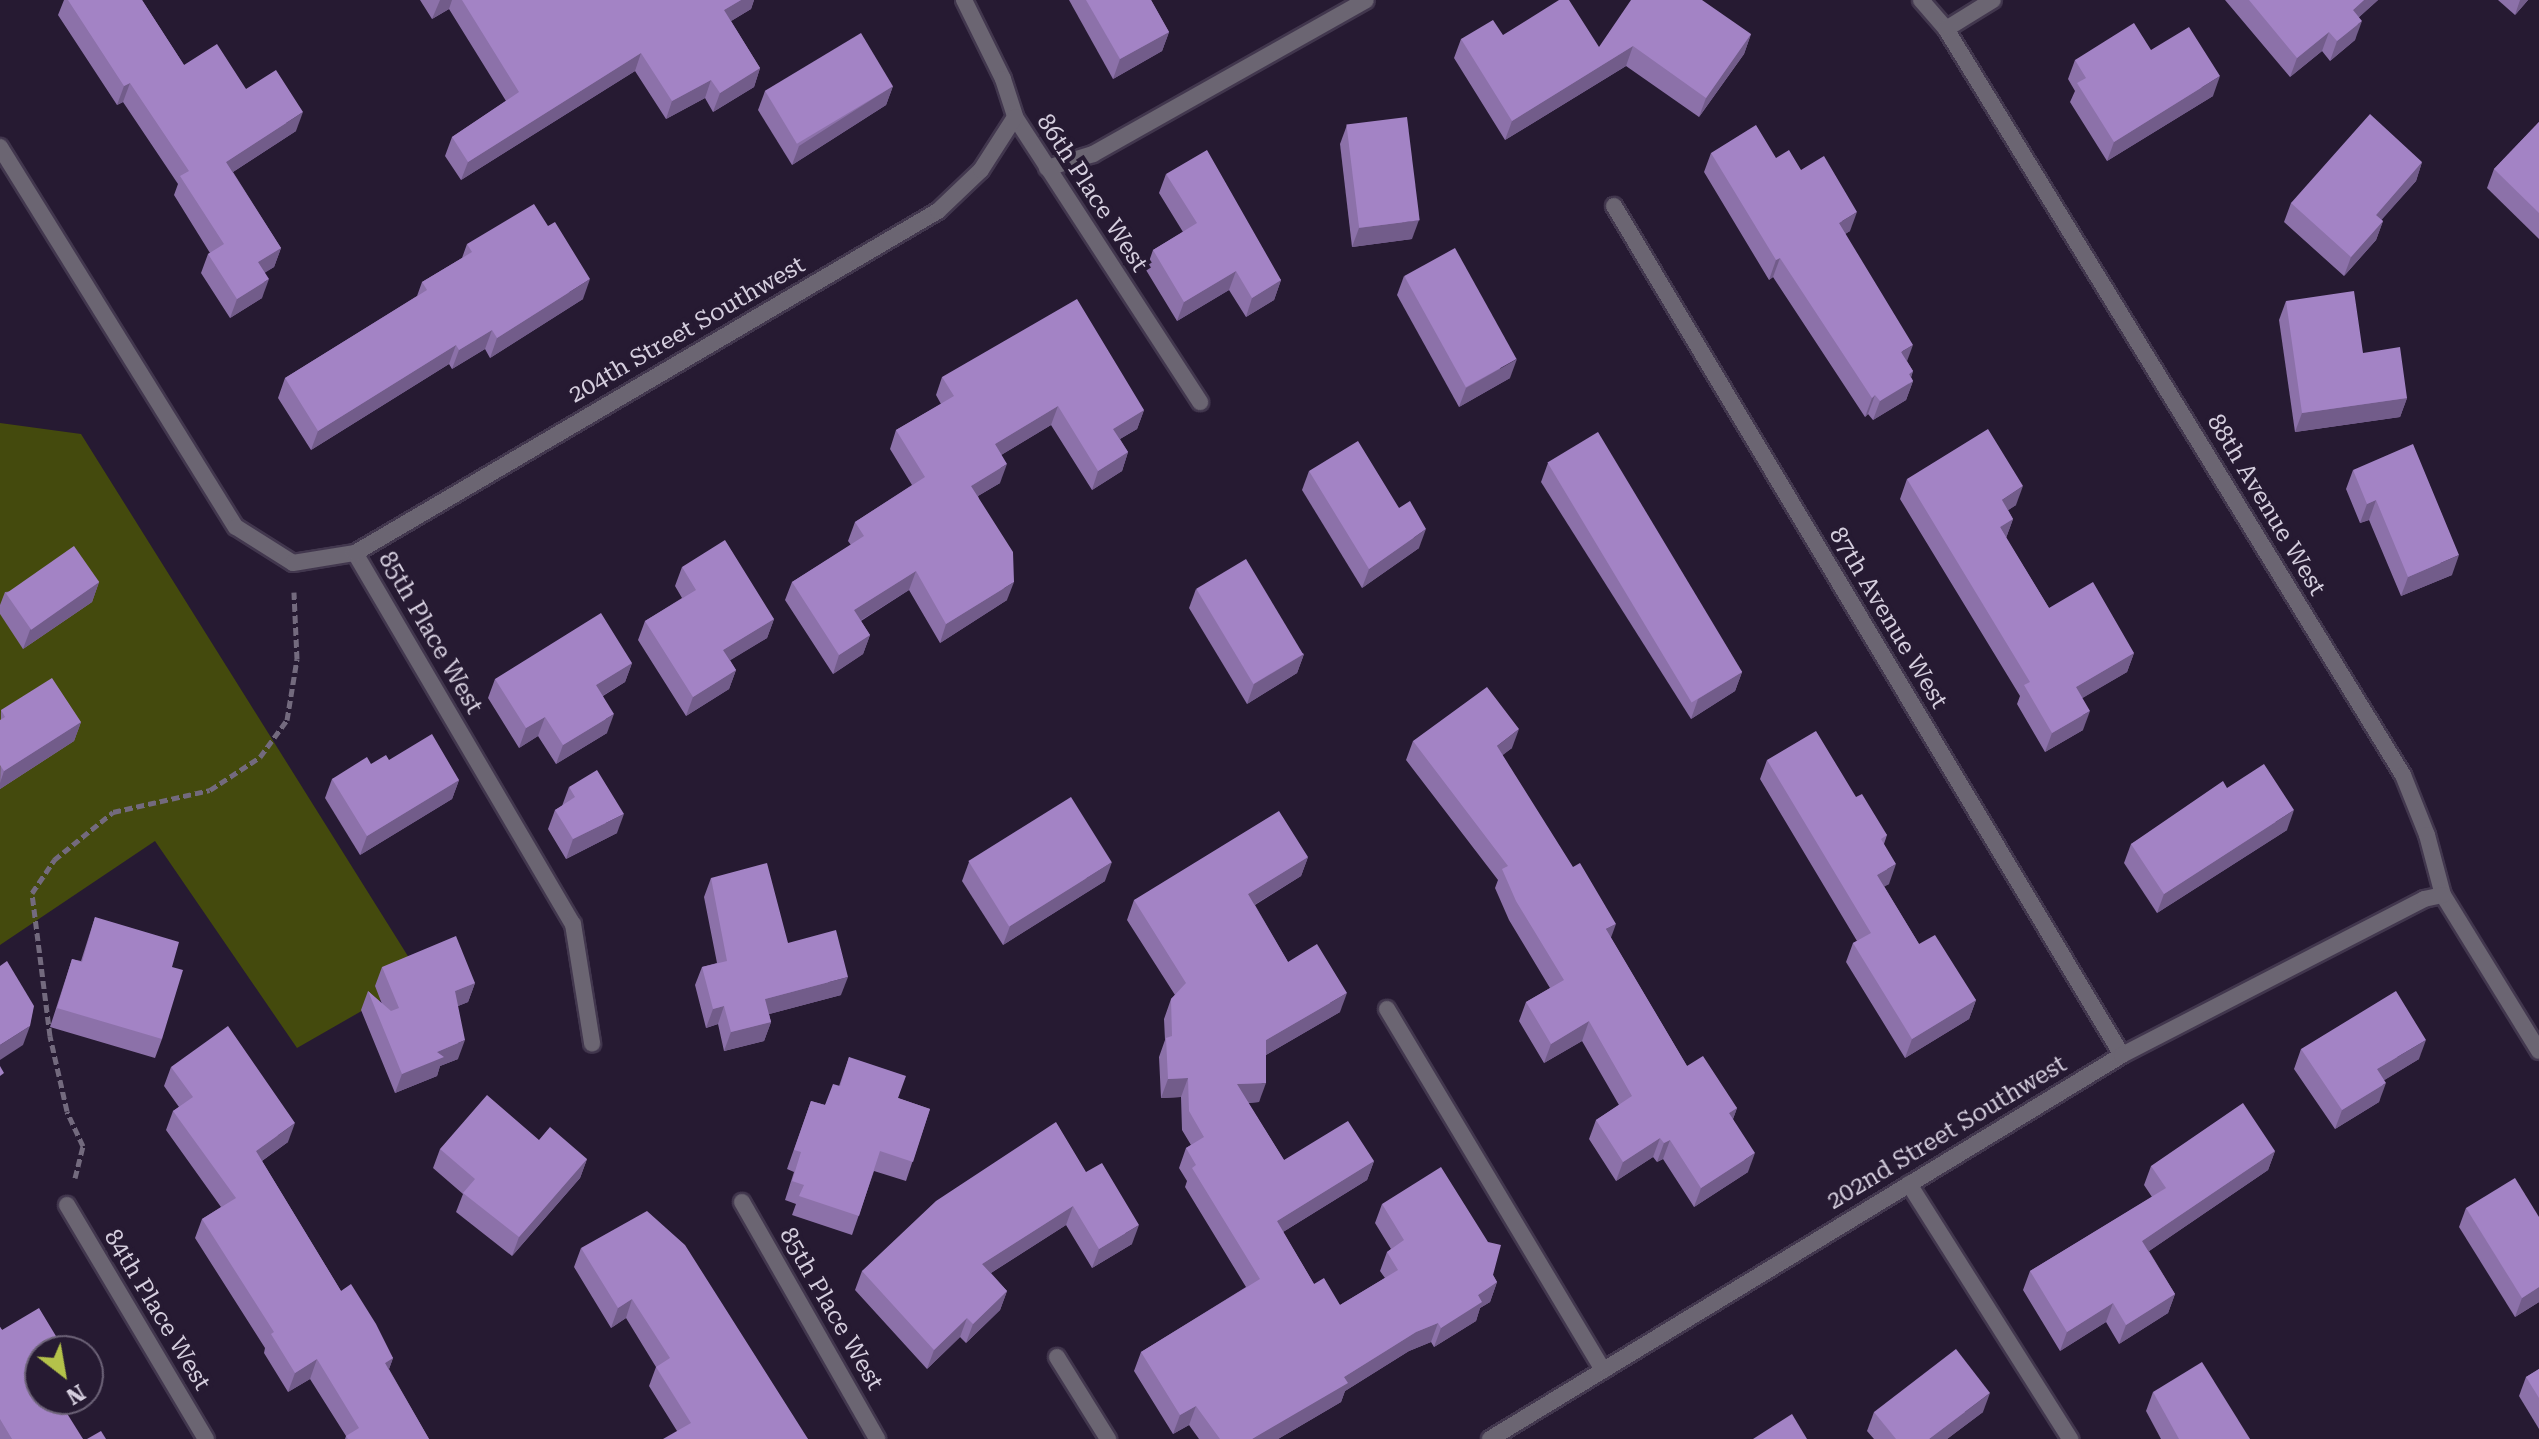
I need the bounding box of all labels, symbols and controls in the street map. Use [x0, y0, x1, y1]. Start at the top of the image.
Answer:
street label: 86th Place West [1030, 109, 1154, 277]
street label: 204th Street Southwest [564, 251, 810, 409]
street label: 88th Avenue West [2201, 409, 2331, 601]
street label: 87th Avenue West [1823, 522, 1953, 714]
street label: 85th Place West [372, 547, 488, 719]
street label: 202nd Street Southwest [1822, 1050, 2072, 1216]
street label: 85th Place West [773, 1223, 889, 1395]
street label: 84th Place West [98, 1224, 216, 1396]
north arrow [24, 1335, 104, 1415]
text: N [62, 1379, 89, 1409]

